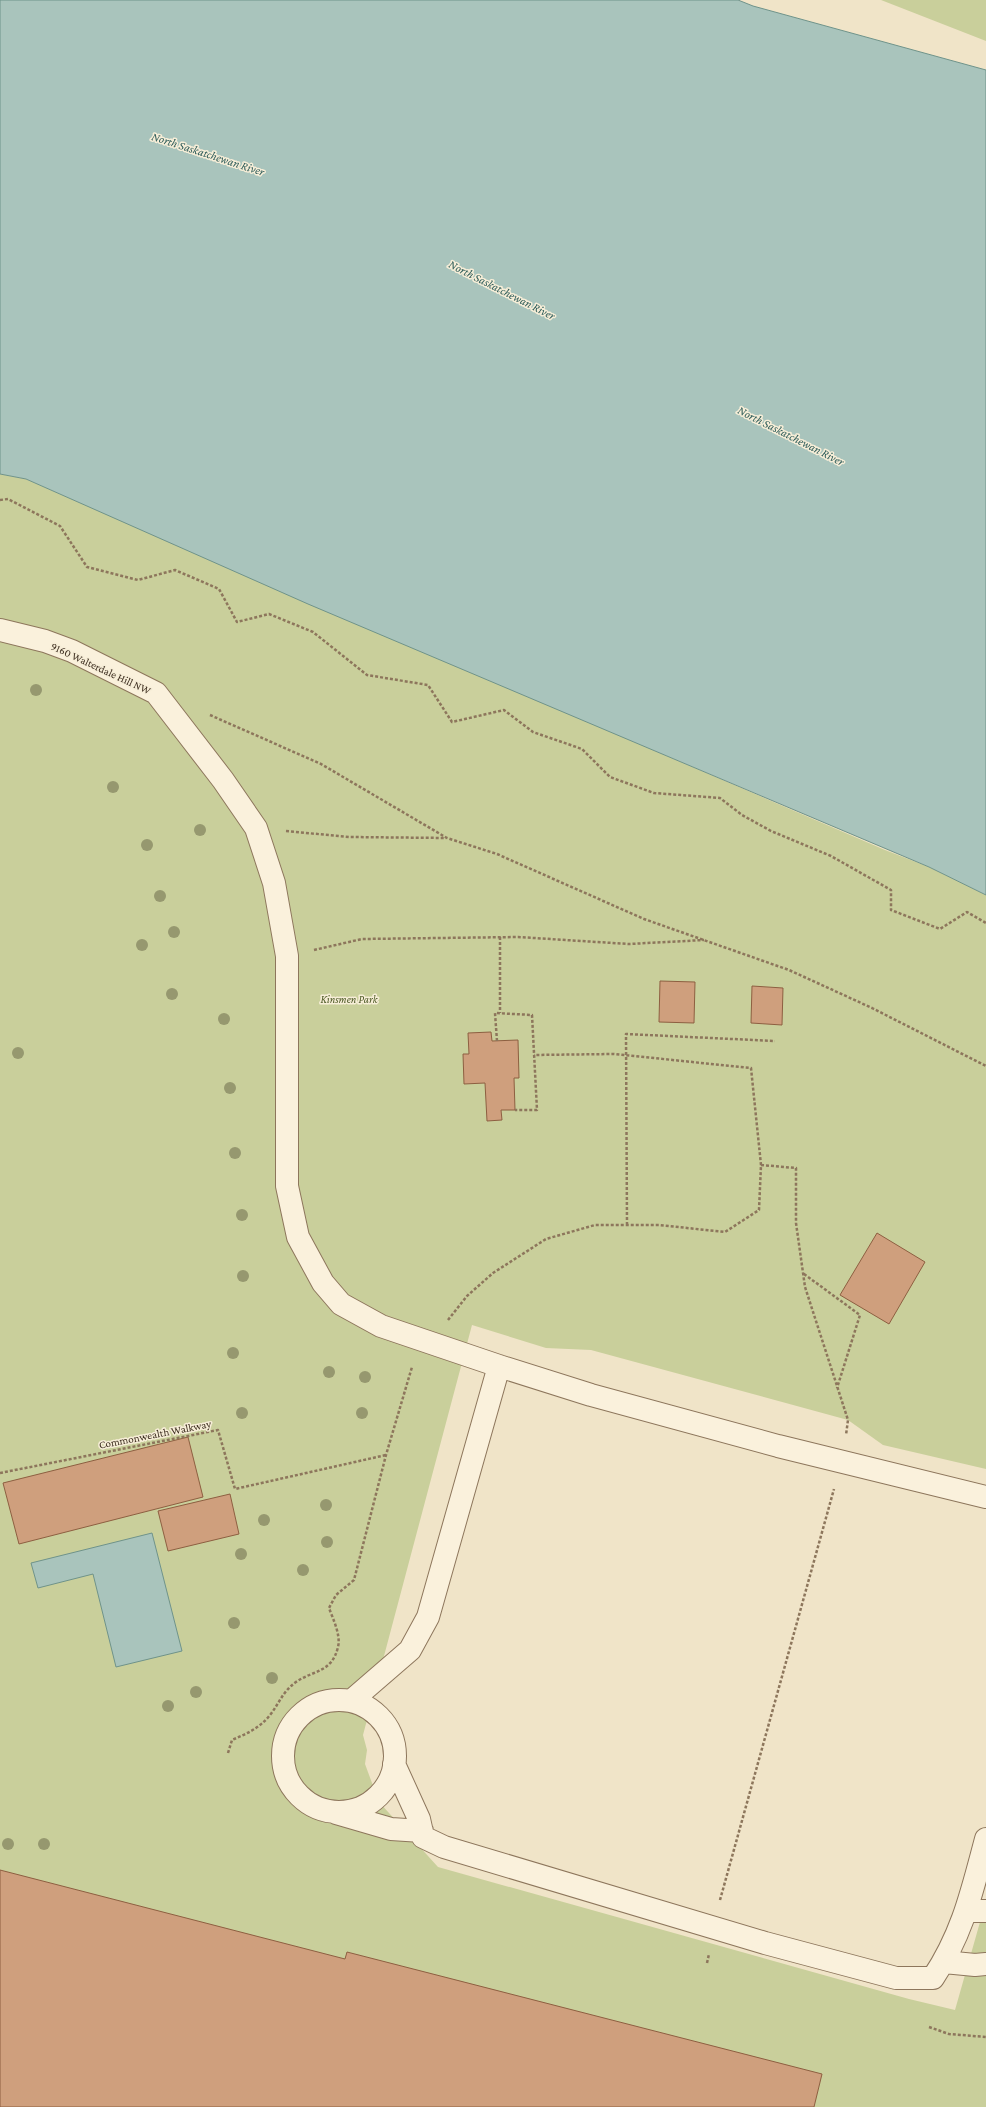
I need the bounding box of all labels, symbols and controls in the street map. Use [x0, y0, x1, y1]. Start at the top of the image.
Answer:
water label: North Saskatchewan River [150, 129, 267, 179]
water label: North Saskatchewan River [446, 257, 558, 323]
water label: North Saskatchewan River [735, 403, 847, 469]
street label: 9160 Walterdale Hill NW [49, 640, 154, 697]
park label: Kinsmen Park [321, 993, 379, 1005]
street label: Commonwealth Walkway [98, 1417, 213, 1452]

